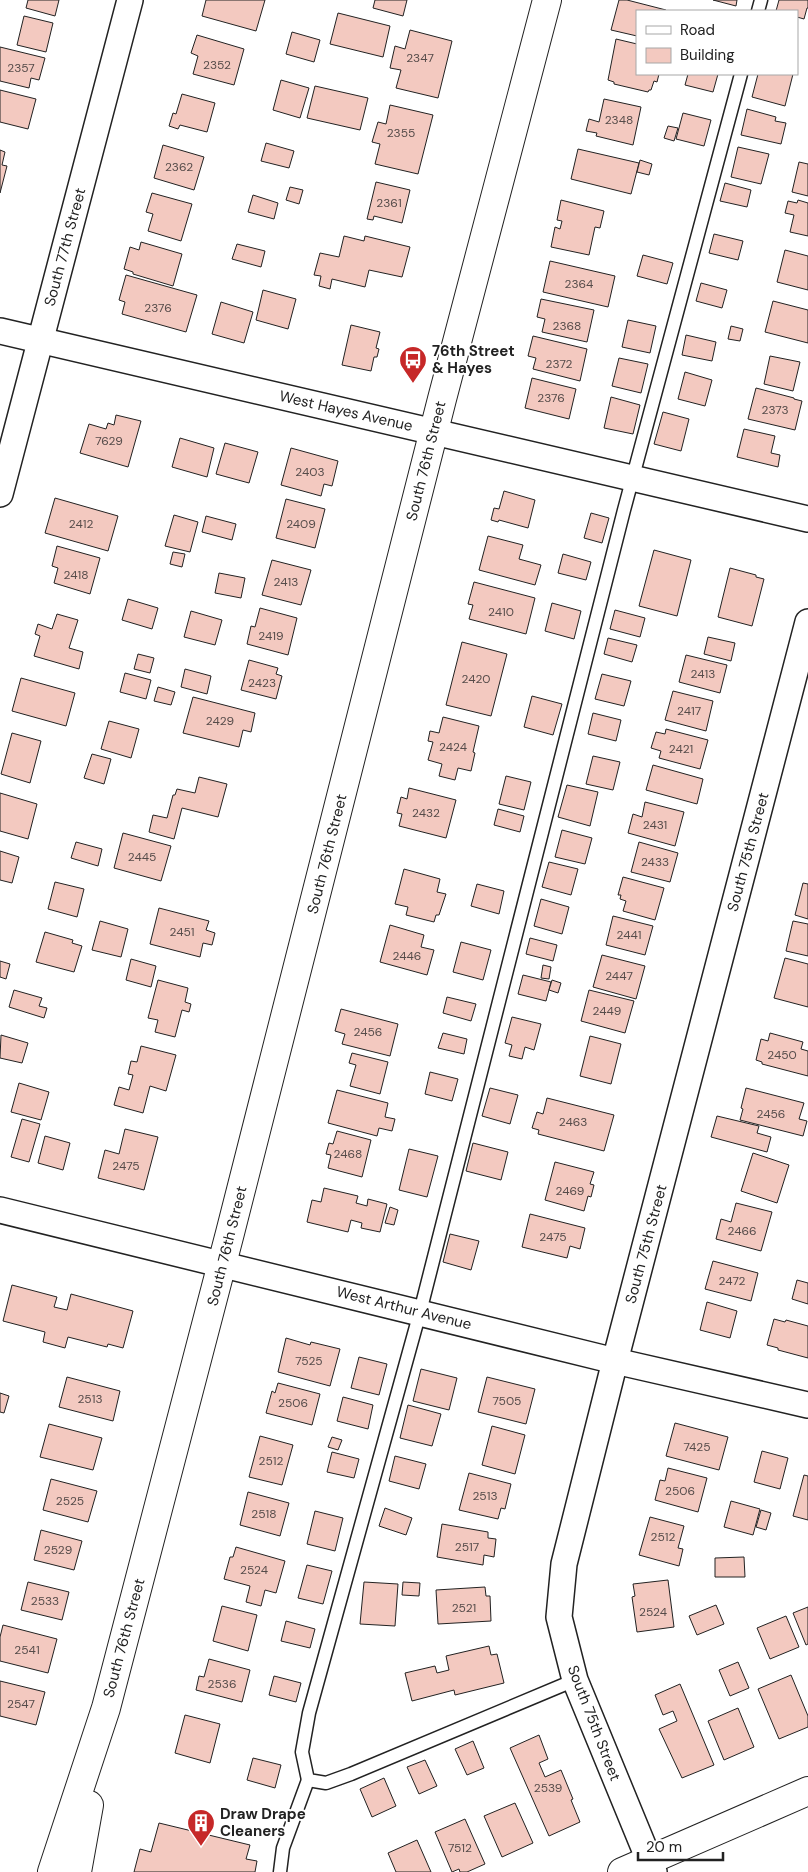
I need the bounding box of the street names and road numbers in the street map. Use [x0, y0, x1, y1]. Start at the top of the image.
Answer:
street label: South 77th Street [40, 186, 90, 308]
street label: West Hayes Avenue [277, 386, 415, 436]
street label: South 76th Street [401, 399, 451, 523]
street label: South 75th Street [722, 790, 774, 914]
street label: South 76th Street [302, 792, 352, 916]
street label: South 75th Street [620, 1182, 672, 1306]
street label: South 76th Street [202, 1184, 252, 1308]
street label: West Arthur Avenue [334, 1282, 474, 1334]
street label: South 76th Street [98, 1576, 150, 1700]
street label: South 75th Street [563, 1662, 625, 1784]

